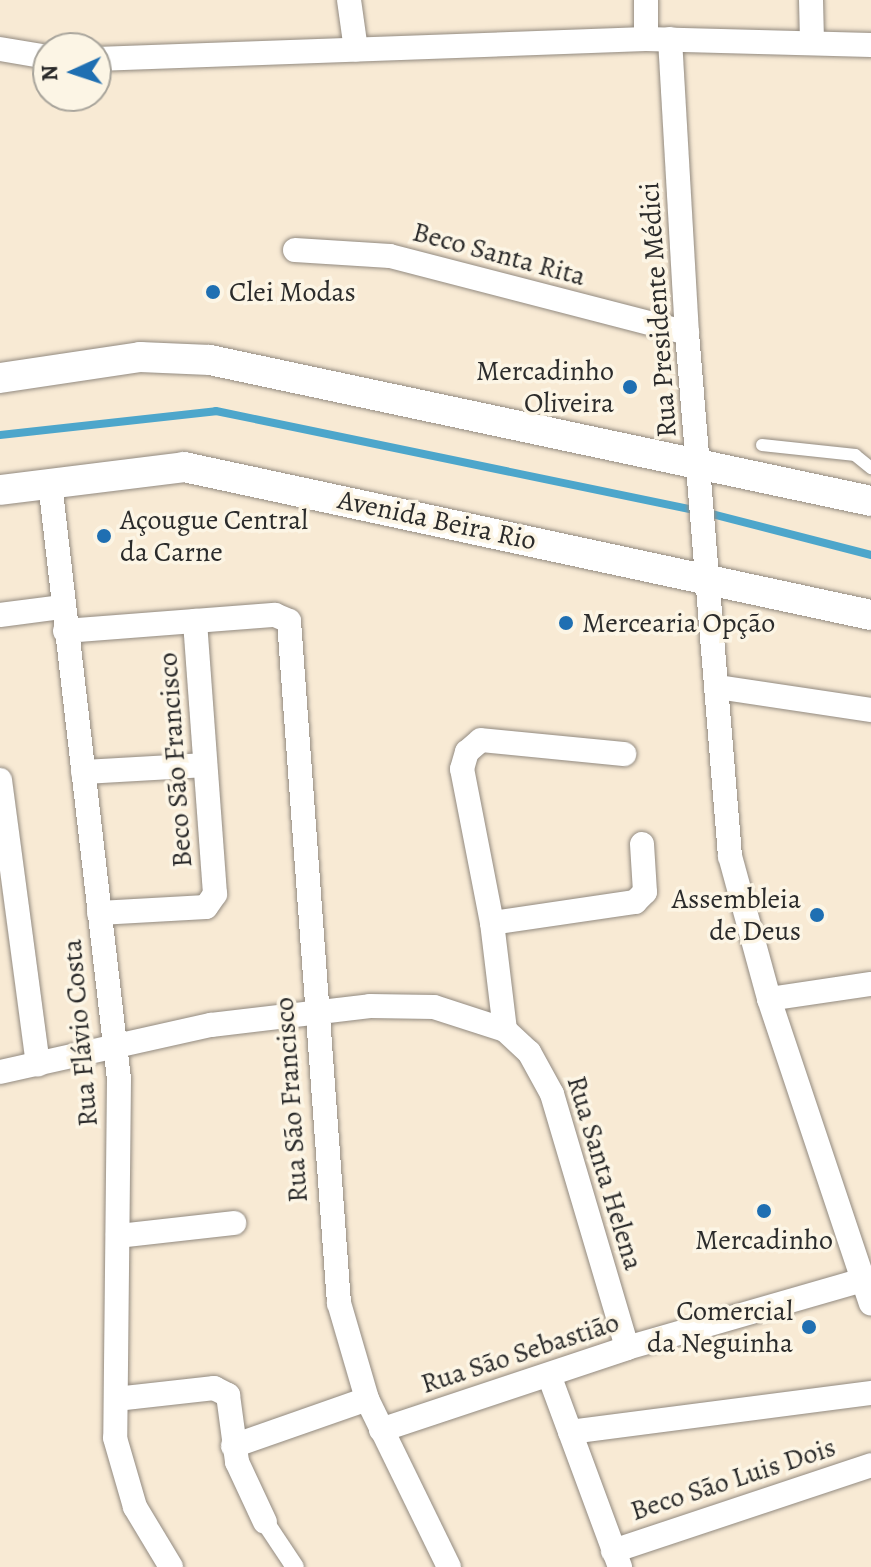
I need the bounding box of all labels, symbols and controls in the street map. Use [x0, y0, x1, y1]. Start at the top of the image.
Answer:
north arrow [32, 32, 112, 112]
text: N [35, 64, 65, 82]
street label: Rua Presidente Médici [632, 181, 684, 439]
street label: Beco Santa Rita [409, 215, 589, 293]
place label: Clei Modas [229, 275, 356, 309]
marker: Clei Modas [204, 283, 222, 301]
place label: Mercadinho Oliveira [476, 354, 614, 420]
marker: Mercadinho Oliveira [621, 378, 639, 396]
street label: Avenida Beira Rio [335, 483, 539, 557]
place label: Açougue Central da Carne [120, 503, 308, 569]
marker: Açougue Central da Carne [95, 527, 113, 545]
place label: Mercearia Opção [582, 606, 775, 640]
marker: Mercearia Opção [557, 614, 575, 632]
street label: Beco São Francisco [151, 651, 199, 869]
place label: Assembleia de Deus [672, 882, 801, 948]
marker: Assembleia de Deus [808, 906, 826, 924]
street label: Rua Flávio Costa [55, 938, 105, 1128]
street label: Rua São Francisco [267, 996, 315, 1204]
street label: Rua Santa Helena [559, 1072, 651, 1274]
marker: Mercadinho [755, 1202, 773, 1220]
place label: Mercadinho [695, 1223, 833, 1257]
place label: Comercial da Neguinha [647, 1294, 793, 1360]
street label: Rua São Sebastião [417, 1305, 623, 1401]
marker: Comercial da Neguinha [800, 1318, 818, 1336]
street label: Beco São Luis Dois [626, 1430, 840, 1528]

